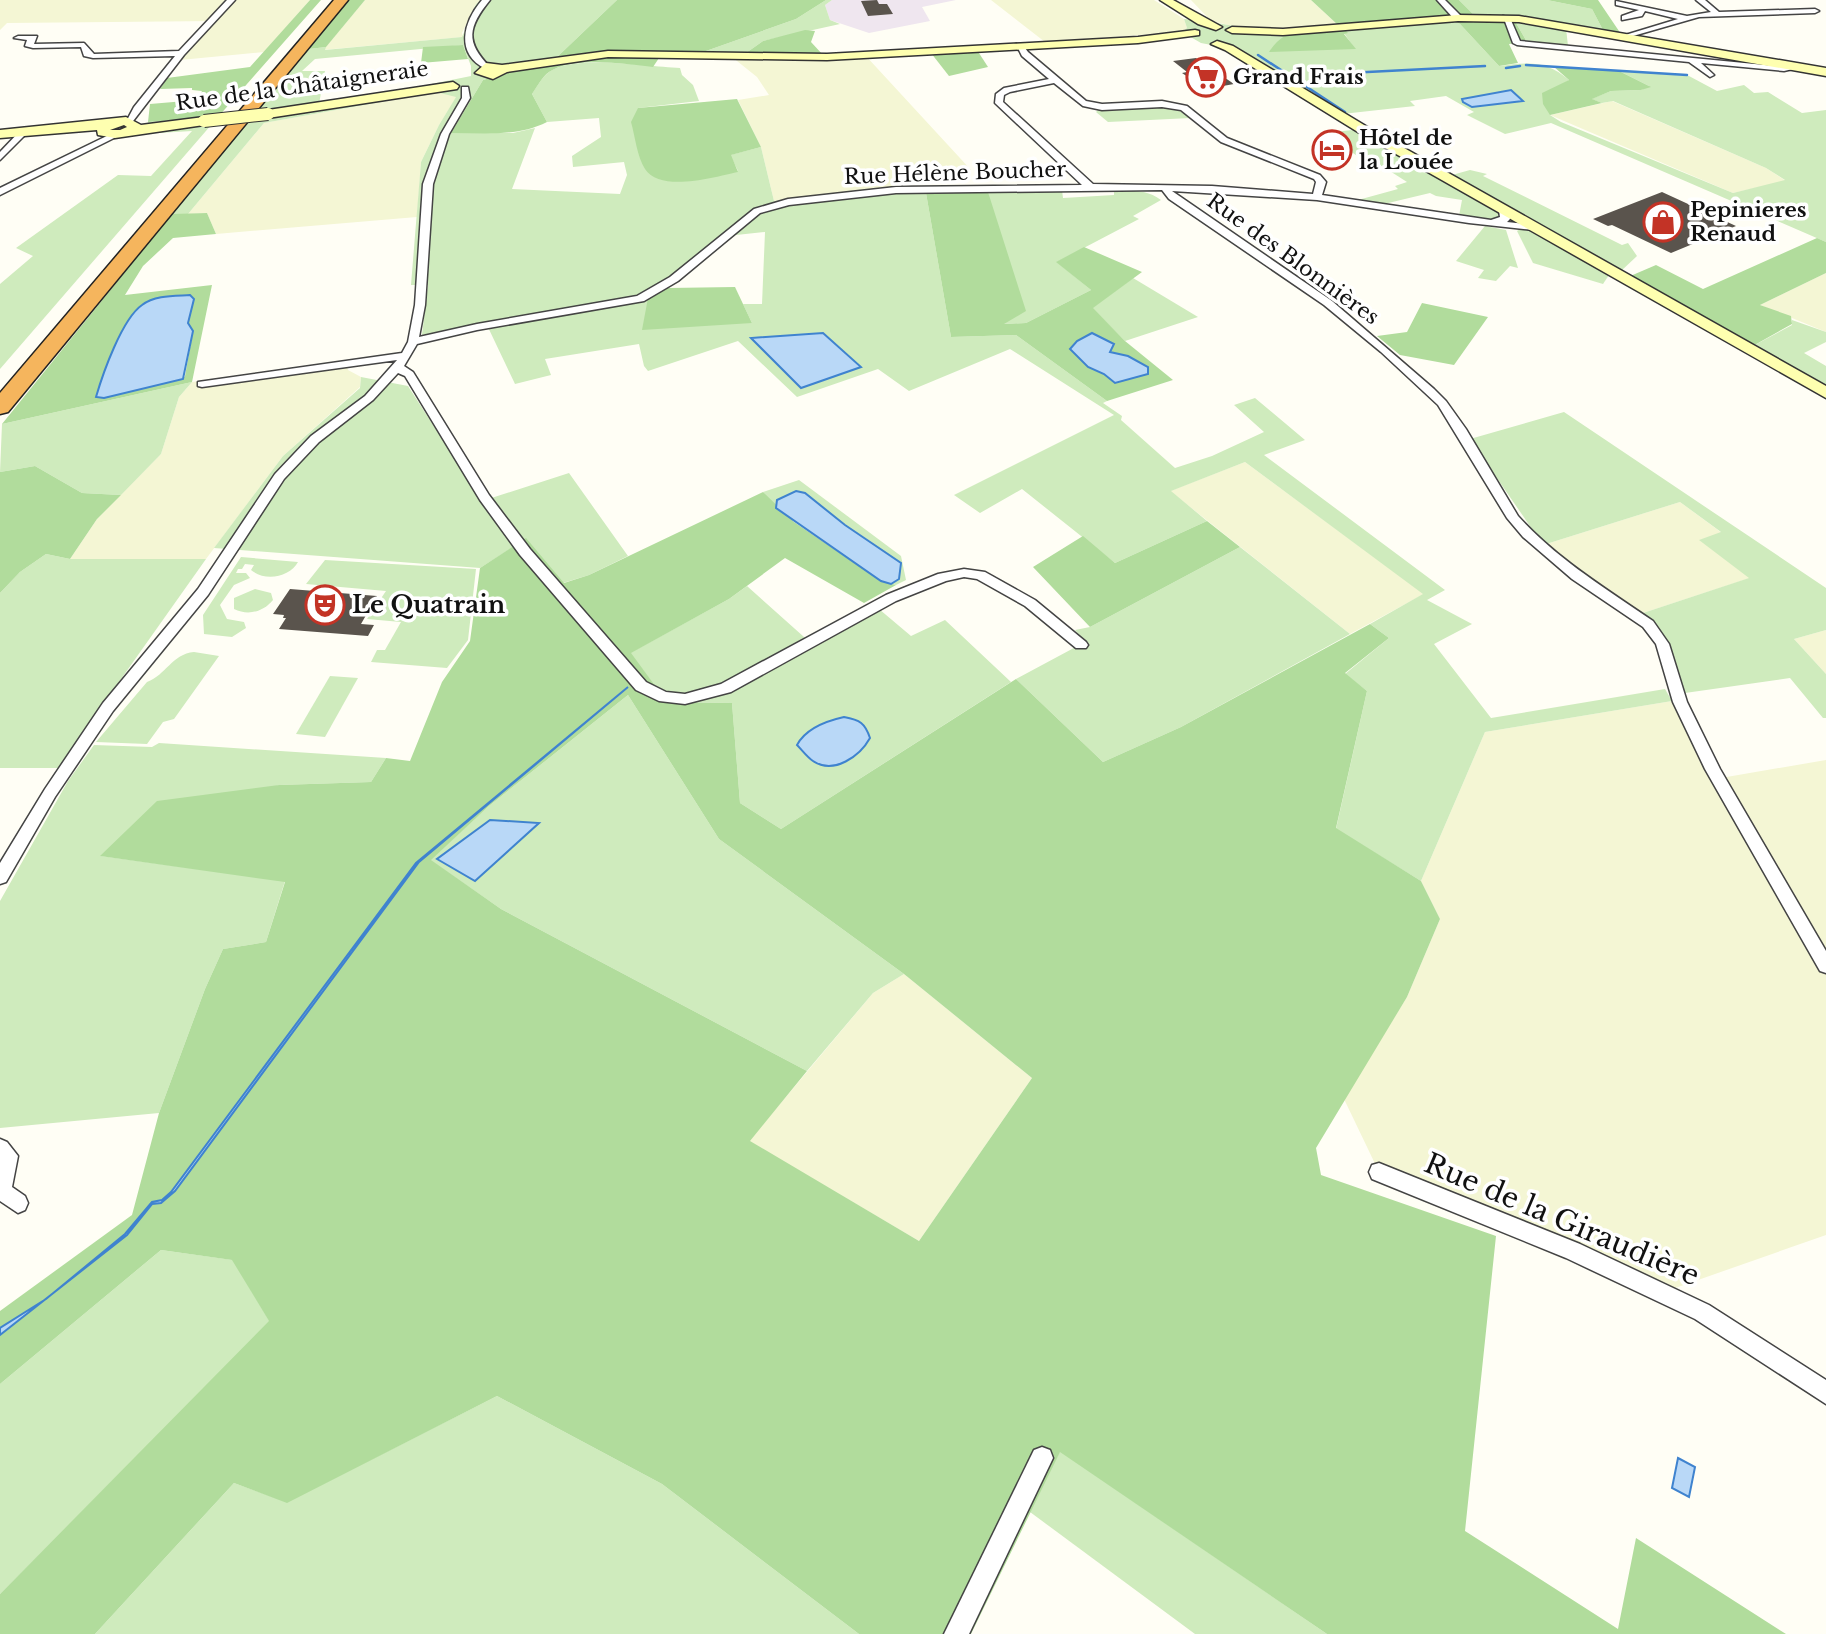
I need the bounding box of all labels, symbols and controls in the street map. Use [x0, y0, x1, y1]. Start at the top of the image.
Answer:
street label: Rue de la Châtaigneraie [174, 55, 430, 117]
supermarket icon: Grand Frais [1185, 56, 1227, 98]
place label: Grand Frais [1233, 64, 1364, 90]
place label: Hôtel de la Louée [1359, 125, 1453, 175]
hotel icon: Hôtel de la Louée [1311, 129, 1353, 171]
street label: Rue Hélène Boucher [843, 156, 1067, 190]
street label: Rue des Blonnières [1202, 188, 1384, 330]
place label: Pepinieres Renaud [1690, 197, 1807, 247]
shop icon: Pepinieres Renaud [1642, 201, 1684, 243]
theatre icon: Le Quatrain [304, 584, 346, 626]
place label: Le Quatrain [352, 590, 506, 619]
street label: Rue de la Giraudière [1419, 1146, 1705, 1293]

